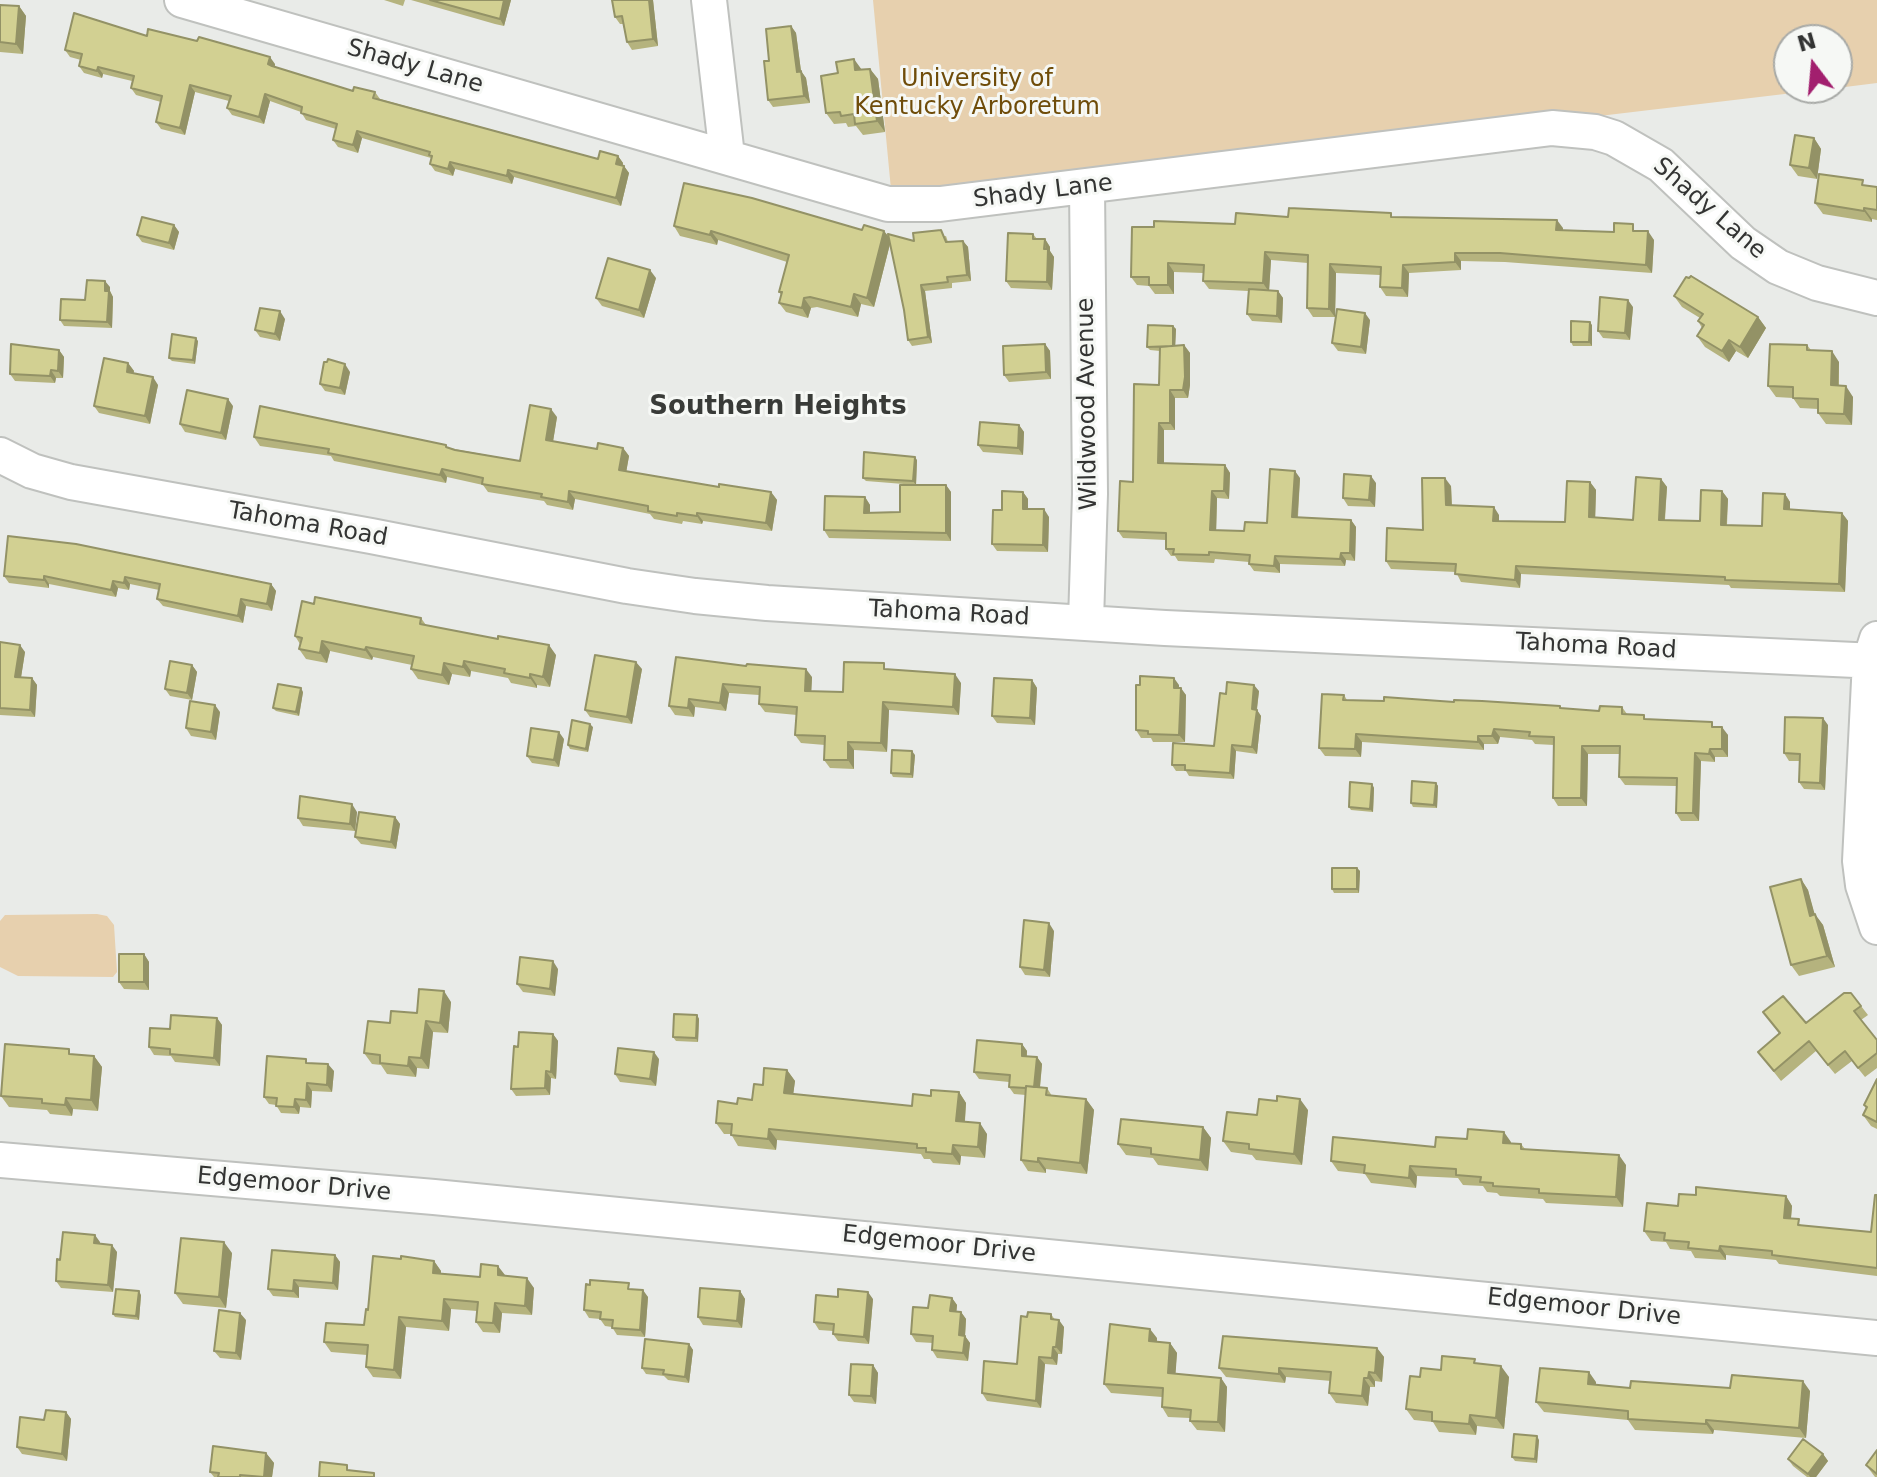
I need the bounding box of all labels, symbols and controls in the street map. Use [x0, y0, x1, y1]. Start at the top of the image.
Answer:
north arrow [1773, 24, 1853, 104]
text: N [1794, 28, 1819, 57]
street label: Shady Lane [344, 34, 486, 100]
park label: University of Kentucky Arboretum [854, 66, 1100, 122]
street label: Shady Lane [1647, 152, 1771, 266]
street label: Shady Lane [972, 169, 1114, 215]
street label: Wildwood Avenue [1072, 297, 1104, 511]
district label: Southern Heights [649, 391, 907, 423]
street label: Tahoma Road [226, 497, 390, 553]
street label: Tahoma Road [868, 595, 1030, 633]
street label: Tahoma Road [1515, 628, 1677, 666]
street label: Edgemoor Drive [196, 1162, 392, 1208]
street label: Edgemoor Drive [841, 1221, 1037, 1269]
street label: Edgemoor Drive [1486, 1284, 1682, 1332]

